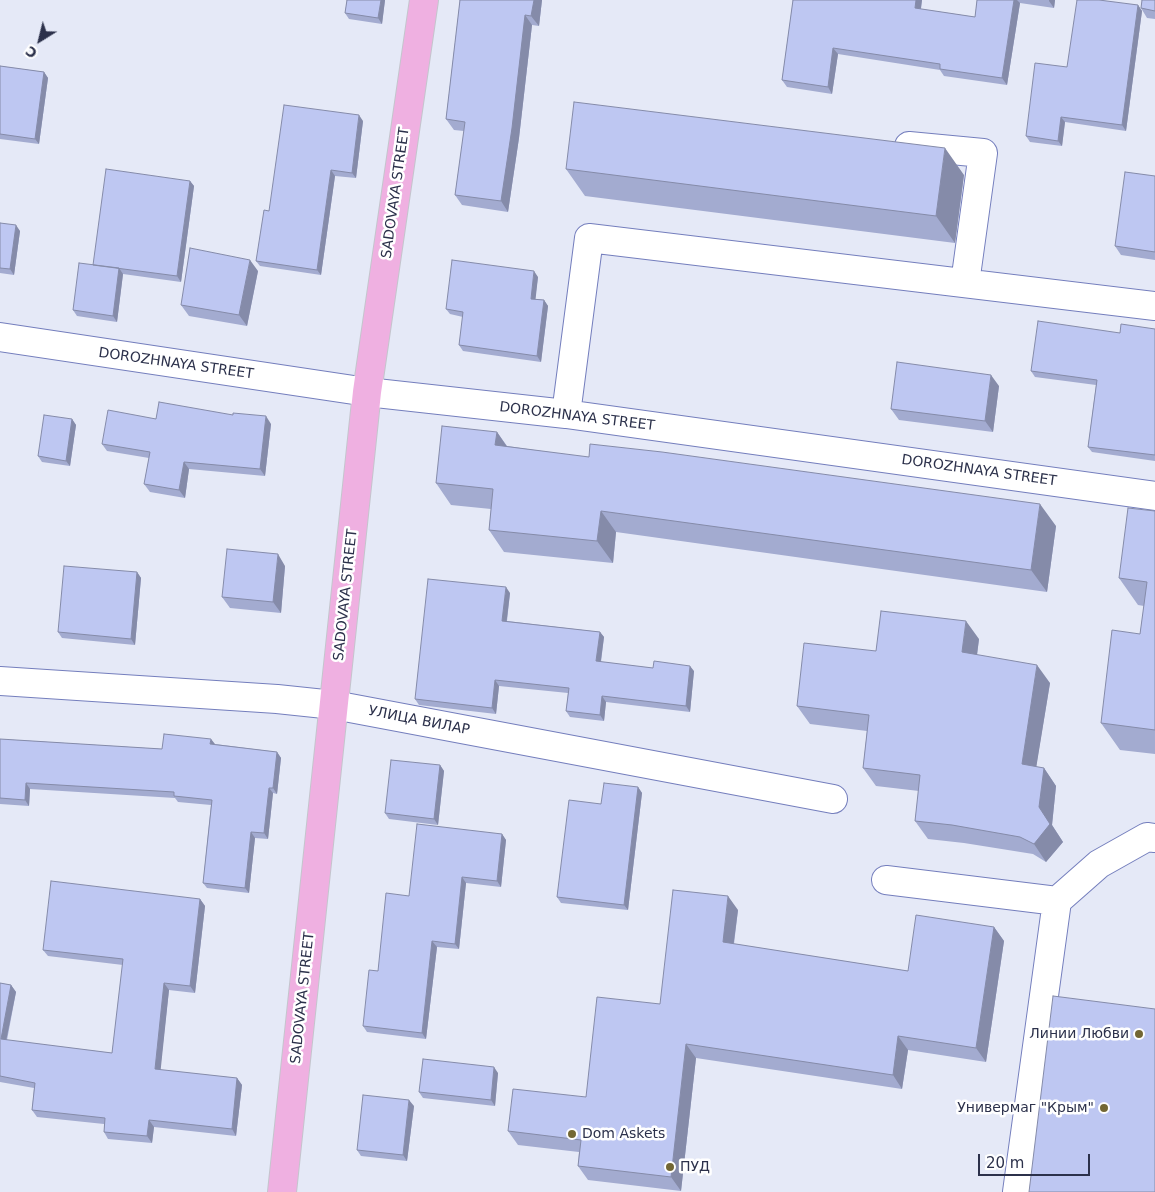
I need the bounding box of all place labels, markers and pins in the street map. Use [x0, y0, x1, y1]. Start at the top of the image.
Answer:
place label: Линии Любви [1029, 1026, 1129, 1042]
marker: Линии Любви [1133, 1028, 1145, 1040]
place label: Универмаг "Крым" [957, 1100, 1094, 1116]
marker: Универмаг "Крым" [1098, 1102, 1110, 1114]
place label: Dom Askets [582, 1126, 665, 1142]
marker: Dom Askets [566, 1128, 578, 1140]
place label: ПУД [680, 1159, 710, 1175]
marker: ПУД [664, 1161, 676, 1173]

